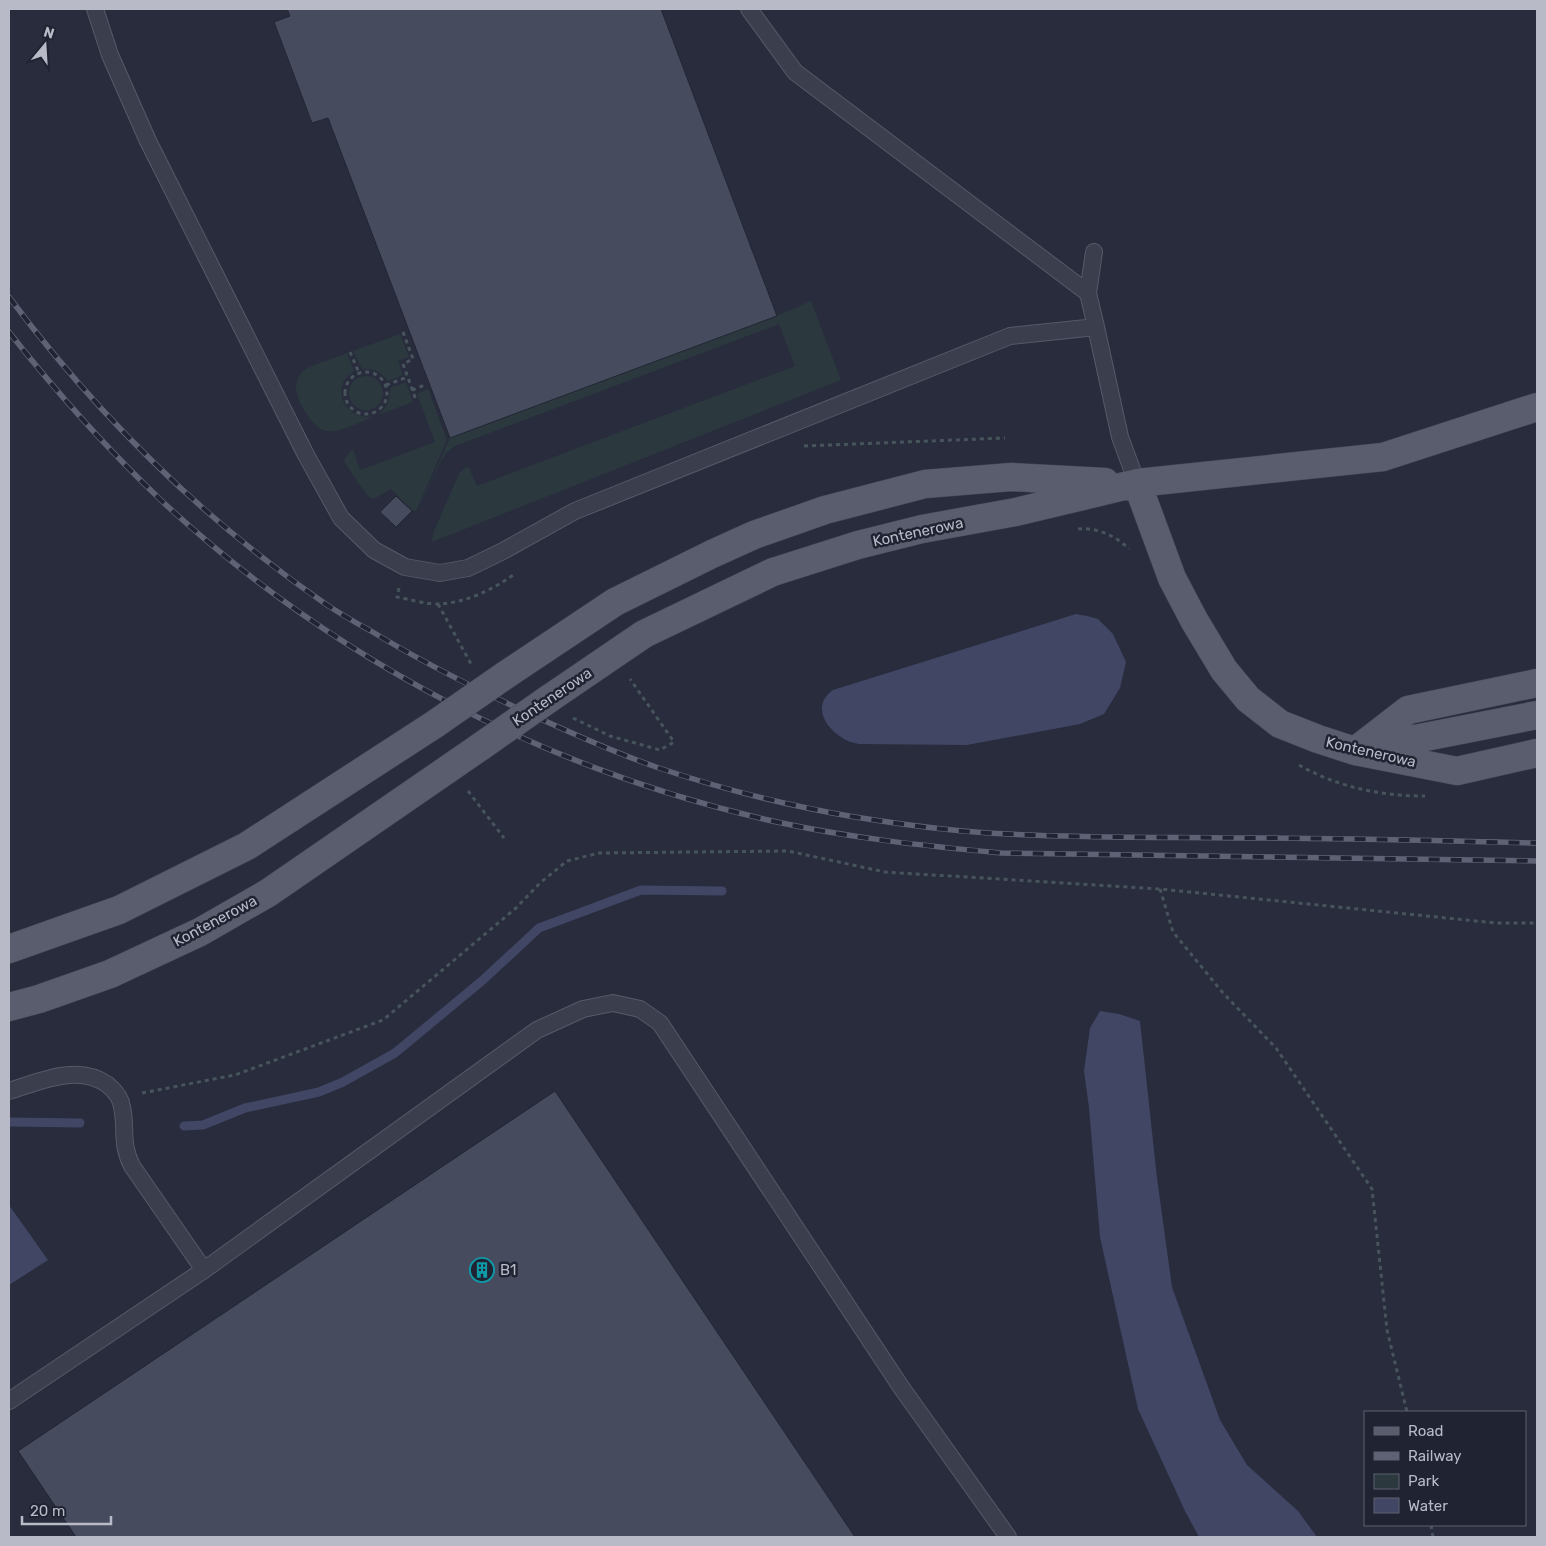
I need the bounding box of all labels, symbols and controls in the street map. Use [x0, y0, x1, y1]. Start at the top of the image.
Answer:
north arrow [20, 20, 70, 70]
text: N [41, 23, 56, 43]
street label: Kontenerowa [871, 514, 965, 550]
street label: Kontenerowa [509, 664, 595, 730]
street label: Kontenerowa [1324, 733, 1418, 771]
street label: Kontenerowa [170, 891, 260, 951]
building icon: B1 [469, 1257, 495, 1283]
place label: B1 [500, 1261, 516, 1279]
legend [1364, 1411, 1526, 1526]
text: Road [1408, 1422, 1444, 1440]
text: Railway [1408, 1447, 1462, 1465]
text: Park [1408, 1472, 1439, 1490]
scale bar [22, 1494, 111, 1526]
text: Water [1408, 1497, 1448, 1515]
text: 20 m [30, 1502, 65, 1520]

